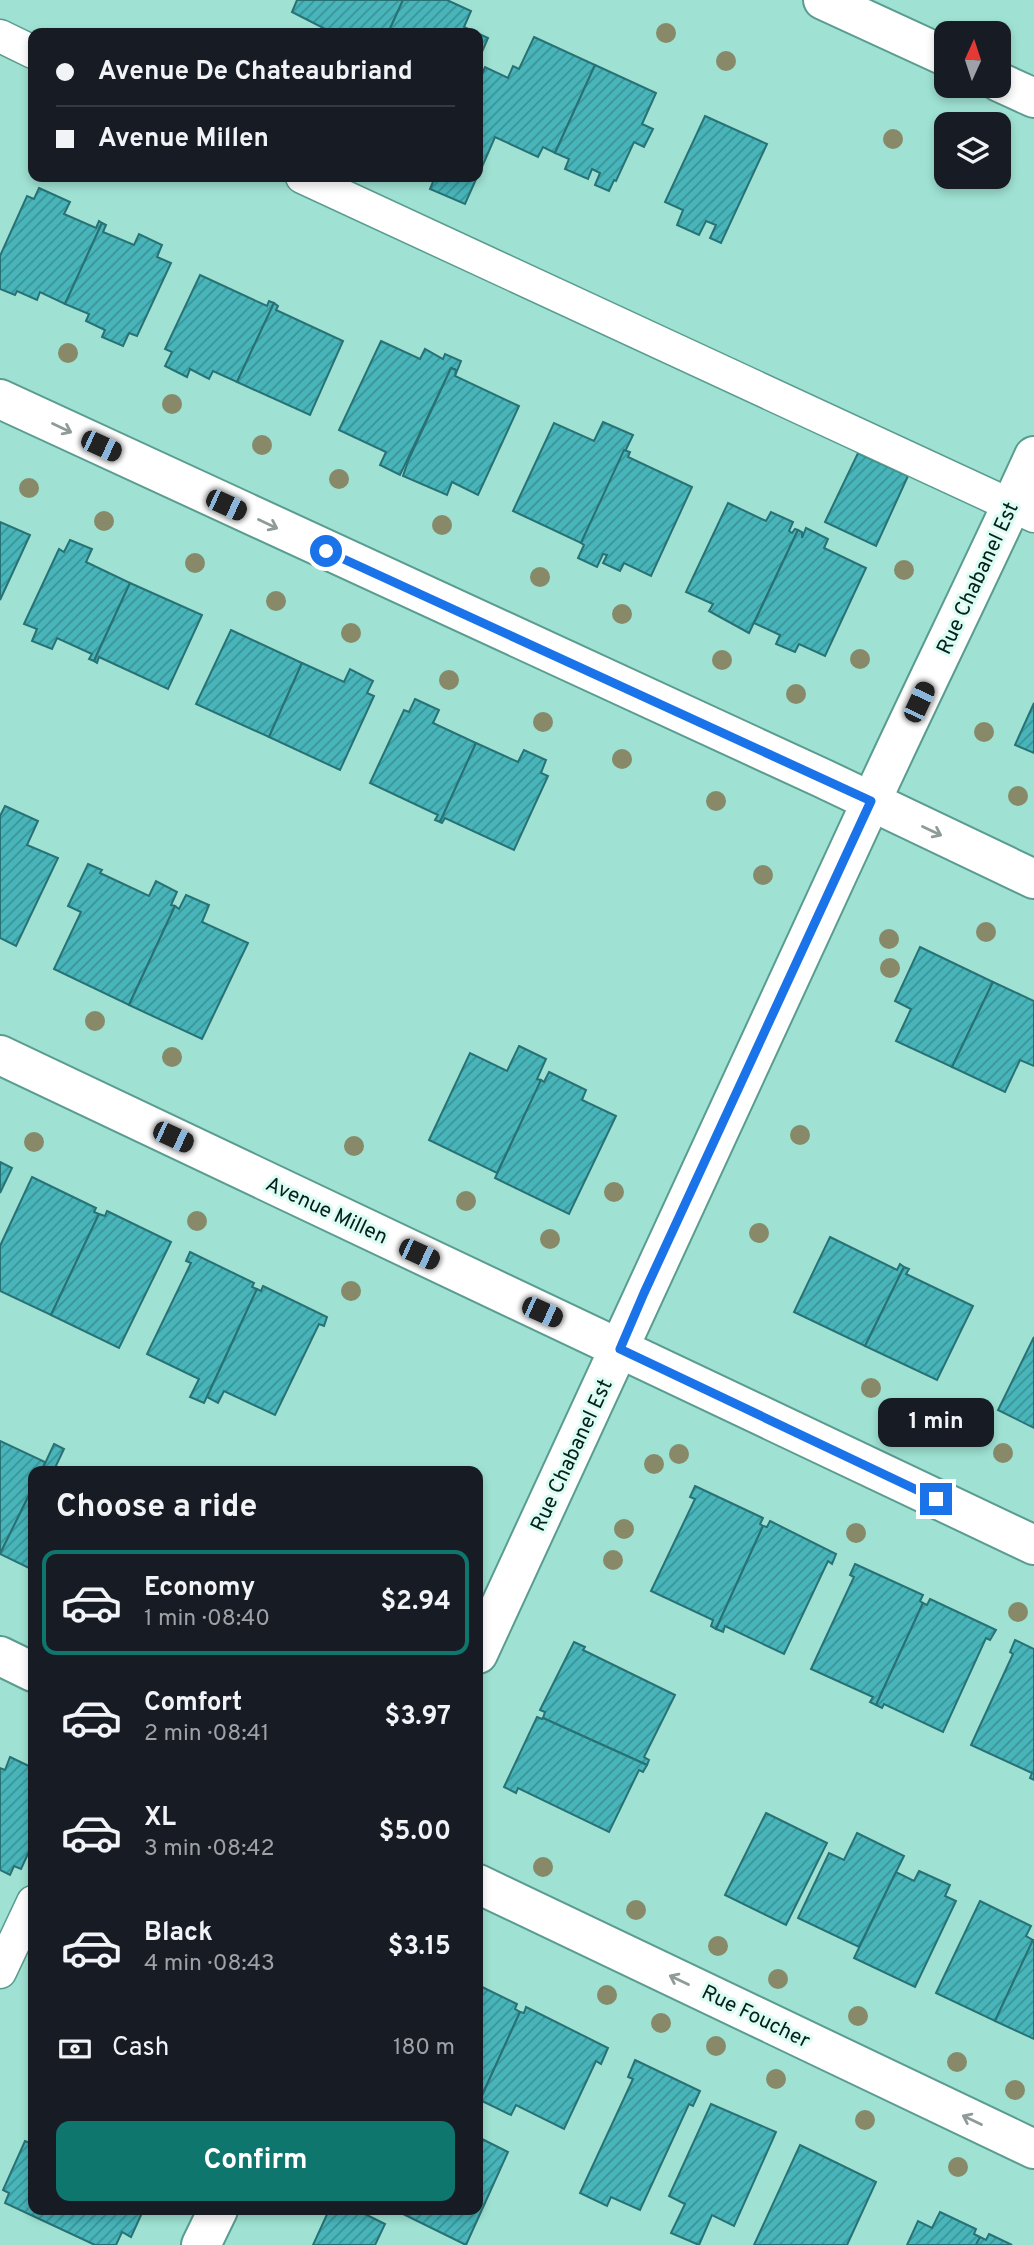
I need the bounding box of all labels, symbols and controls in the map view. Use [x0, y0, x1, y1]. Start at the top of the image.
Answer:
north arrow [934, 21, 1012, 98]
map controls [934, 21, 1011, 189]
text: Avenue De Chateaubriand [98, 56, 413, 89]
button: layers [934, 112, 1011, 189]
text: Avenue Millen [98, 123, 269, 156]
one-way arrow [51, 421, 72, 435]
car [78, 428, 125, 464]
car [203, 487, 250, 523]
street label: Rue Chabanel Est [931, 498, 1026, 659]
one-way arrow [257, 518, 278, 531]
route start [310, 535, 342, 567]
car [901, 679, 938, 725]
one-way arrow [922, 826, 943, 839]
car [150, 1119, 197, 1155]
street label: Avenue Millen [261, 1171, 392, 1251]
car [396, 1236, 443, 1272]
car [519, 1294, 566, 1330]
street label: Rue Chabanel Est [525, 1375, 620, 1536]
callout: 1 min [878, 1398, 994, 1446]
text: 1 min [908, 1408, 964, 1437]
route end [920, 1483, 952, 1515]
text: Choose a ride [56, 1488, 257, 1528]
icon: car [60, 1571, 123, 1634]
text: Economy [144, 1572, 255, 1605]
text: $2.94 [380, 1586, 451, 1619]
text: 1 min · 08:40 [144, 1605, 270, 1634]
icon: car [60, 1686, 123, 1749]
text: Comfort [144, 1687, 242, 1720]
text: $3.97 [385, 1701, 451, 1734]
text: 2 min · 08:41 [144, 1720, 269, 1749]
icon: car [60, 1801, 123, 1864]
text: XL [144, 1802, 176, 1835]
text: $5.00 [379, 1816, 451, 1849]
text: 3 min · 08:42 [144, 1835, 275, 1864]
icon: car [60, 1916, 123, 1979]
text: Black [144, 1917, 213, 1950]
text: $3.15 [388, 1931, 451, 1964]
text: 4 min · 08:43 [144, 1950, 275, 1979]
one-way arrow [669, 1972, 690, 1986]
street label: Rue Foucher [697, 1979, 814, 2055]
icon: cash [56, 2030, 94, 2068]
text: Cash [112, 2032, 169, 2065]
text: 180 m [393, 2034, 455, 2063]
one-way arrow [962, 2113, 983, 2126]
button: Confirm [56, 2121, 455, 2201]

